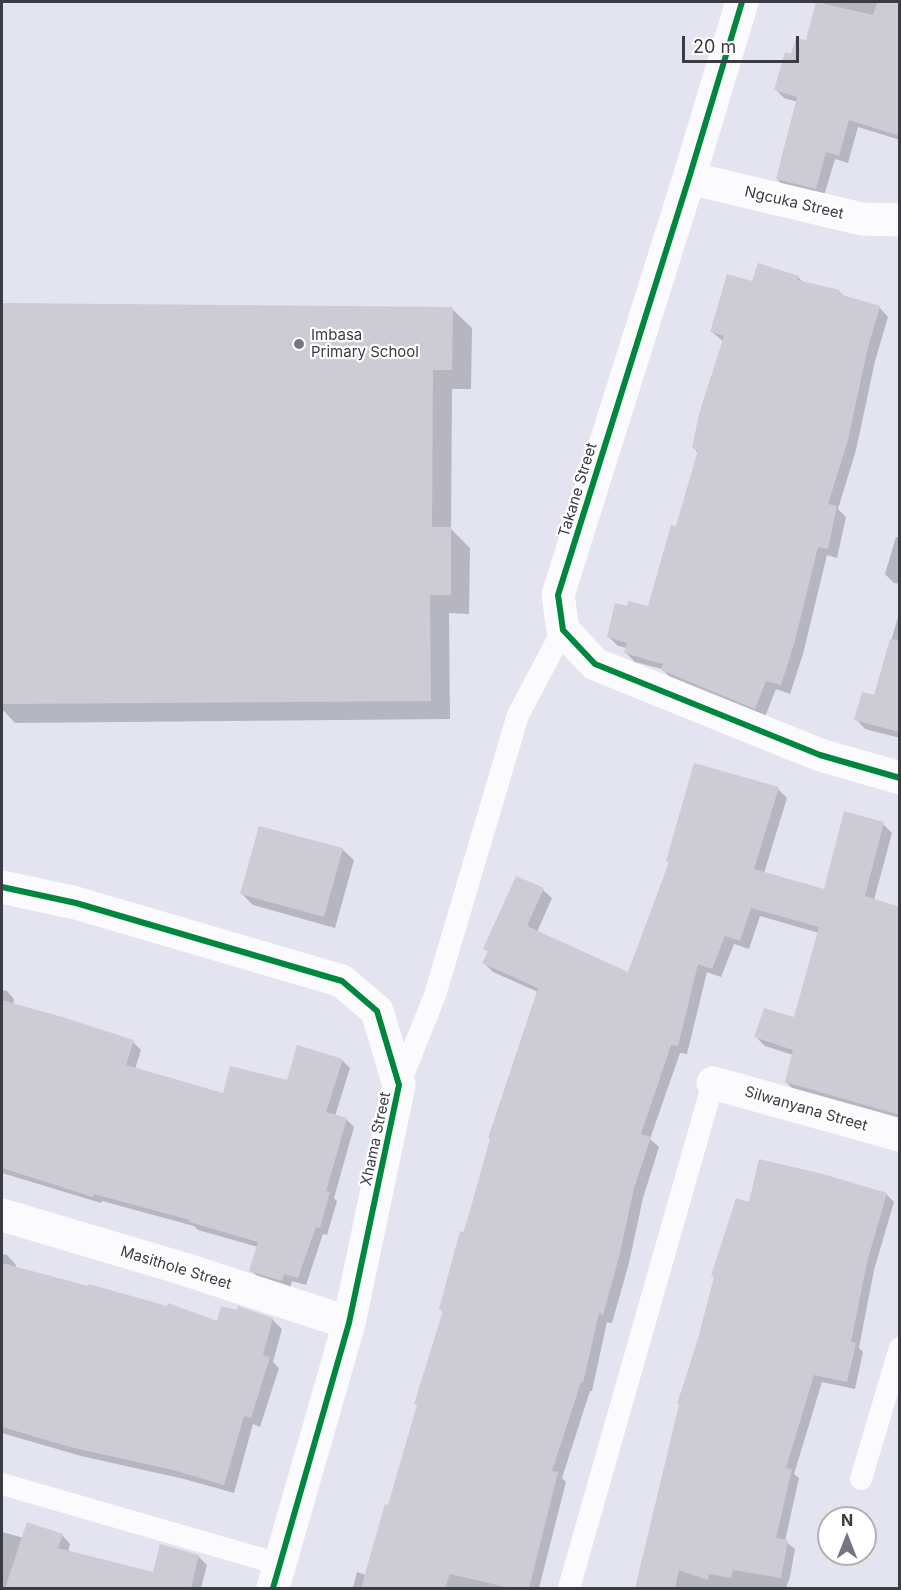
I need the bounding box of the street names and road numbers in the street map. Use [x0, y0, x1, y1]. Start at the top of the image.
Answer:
street label: Ngcuka Street [743, 183, 845, 223]
street label: Takane Street [555, 441, 601, 539]
street label: Silwanyana Street [743, 1083, 869, 1135]
street label: Xhama Street [357, 1090, 395, 1188]
street label: Masithole Street [118, 1243, 234, 1293]

